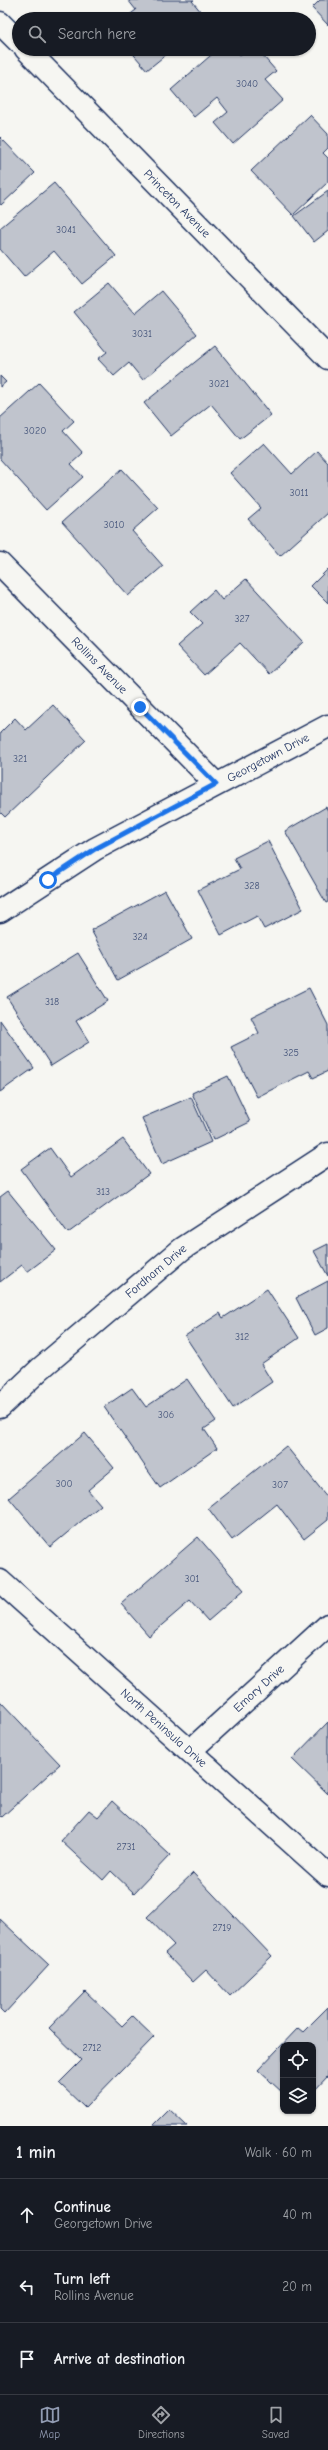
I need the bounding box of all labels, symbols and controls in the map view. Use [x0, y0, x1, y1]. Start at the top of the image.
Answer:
search box [12, 12, 316, 56]
icon: search [26, 23, 48, 45]
text: Search here [58, 25, 136, 43]
house number: 3040 [236, 78, 258, 90]
street label: Princeton Avenue [141, 167, 213, 240]
house number: 3041 [56, 224, 76, 236]
house number: 3031 [132, 328, 152, 340]
house number: 3021 [209, 378, 229, 390]
house number: 3020 [24, 425, 46, 437]
house number: 3011 [289, 487, 309, 499]
house number: 3010 [103, 519, 125, 531]
house number: 327 [235, 613, 250, 625]
street label: Rollins Avenue [69, 634, 130, 696]
route end [131, 698, 149, 716]
street label: Georgetown Drive [225, 730, 311, 785]
house number: 321 [13, 753, 27, 765]
route start [39, 871, 57, 889]
house number: 328 [244, 880, 260, 892]
house number: 324 [132, 931, 148, 943]
house number: 318 [45, 996, 59, 1008]
house number: 325 [283, 1047, 299, 1059]
house number: 313 [96, 1186, 110, 1198]
street label: Fordham Drive [122, 1241, 189, 1301]
house number: 312 [235, 1331, 249, 1343]
house number: 306 [158, 1409, 174, 1421]
house number: 300 [55, 1478, 73, 1490]
house number: 307 [272, 1479, 288, 1491]
house number: 301 [184, 1573, 200, 1585]
street label: Emory Drive [230, 1662, 287, 1715]
street label: North Peninsula Drive [118, 1686, 210, 1770]
house number: 2731 [117, 1841, 136, 1853]
house number: 2719 [212, 1922, 232, 1934]
house number: 2712 [82, 2042, 102, 2054]
map controls [280, 2042, 316, 2114]
button: locate [280, 2042, 316, 2078]
button: layers [280, 2078, 316, 2114]
text: 1 min [16, 2143, 56, 2162]
text: Walk · 60 m [245, 2145, 312, 2160]
text: Continue [54, 2198, 111, 2216]
icon: ahead [16, 2204, 38, 2226]
text: 40 m [283, 2207, 312, 2222]
text: Georgetown Drive [54, 2216, 152, 2231]
text: Turn left [54, 2270, 110, 2288]
icon: left [16, 2276, 38, 2298]
text: 20 m [282, 2279, 312, 2294]
text: Rollins Avenue [54, 2288, 134, 2303]
icon: arrive [16, 2348, 38, 2370]
text: Arrive at destination [54, 2350, 185, 2368]
tab: Map [39, 2404, 61, 2441]
tab: Directions [138, 2404, 185, 2441]
tab: Saved [262, 2404, 289, 2441]

